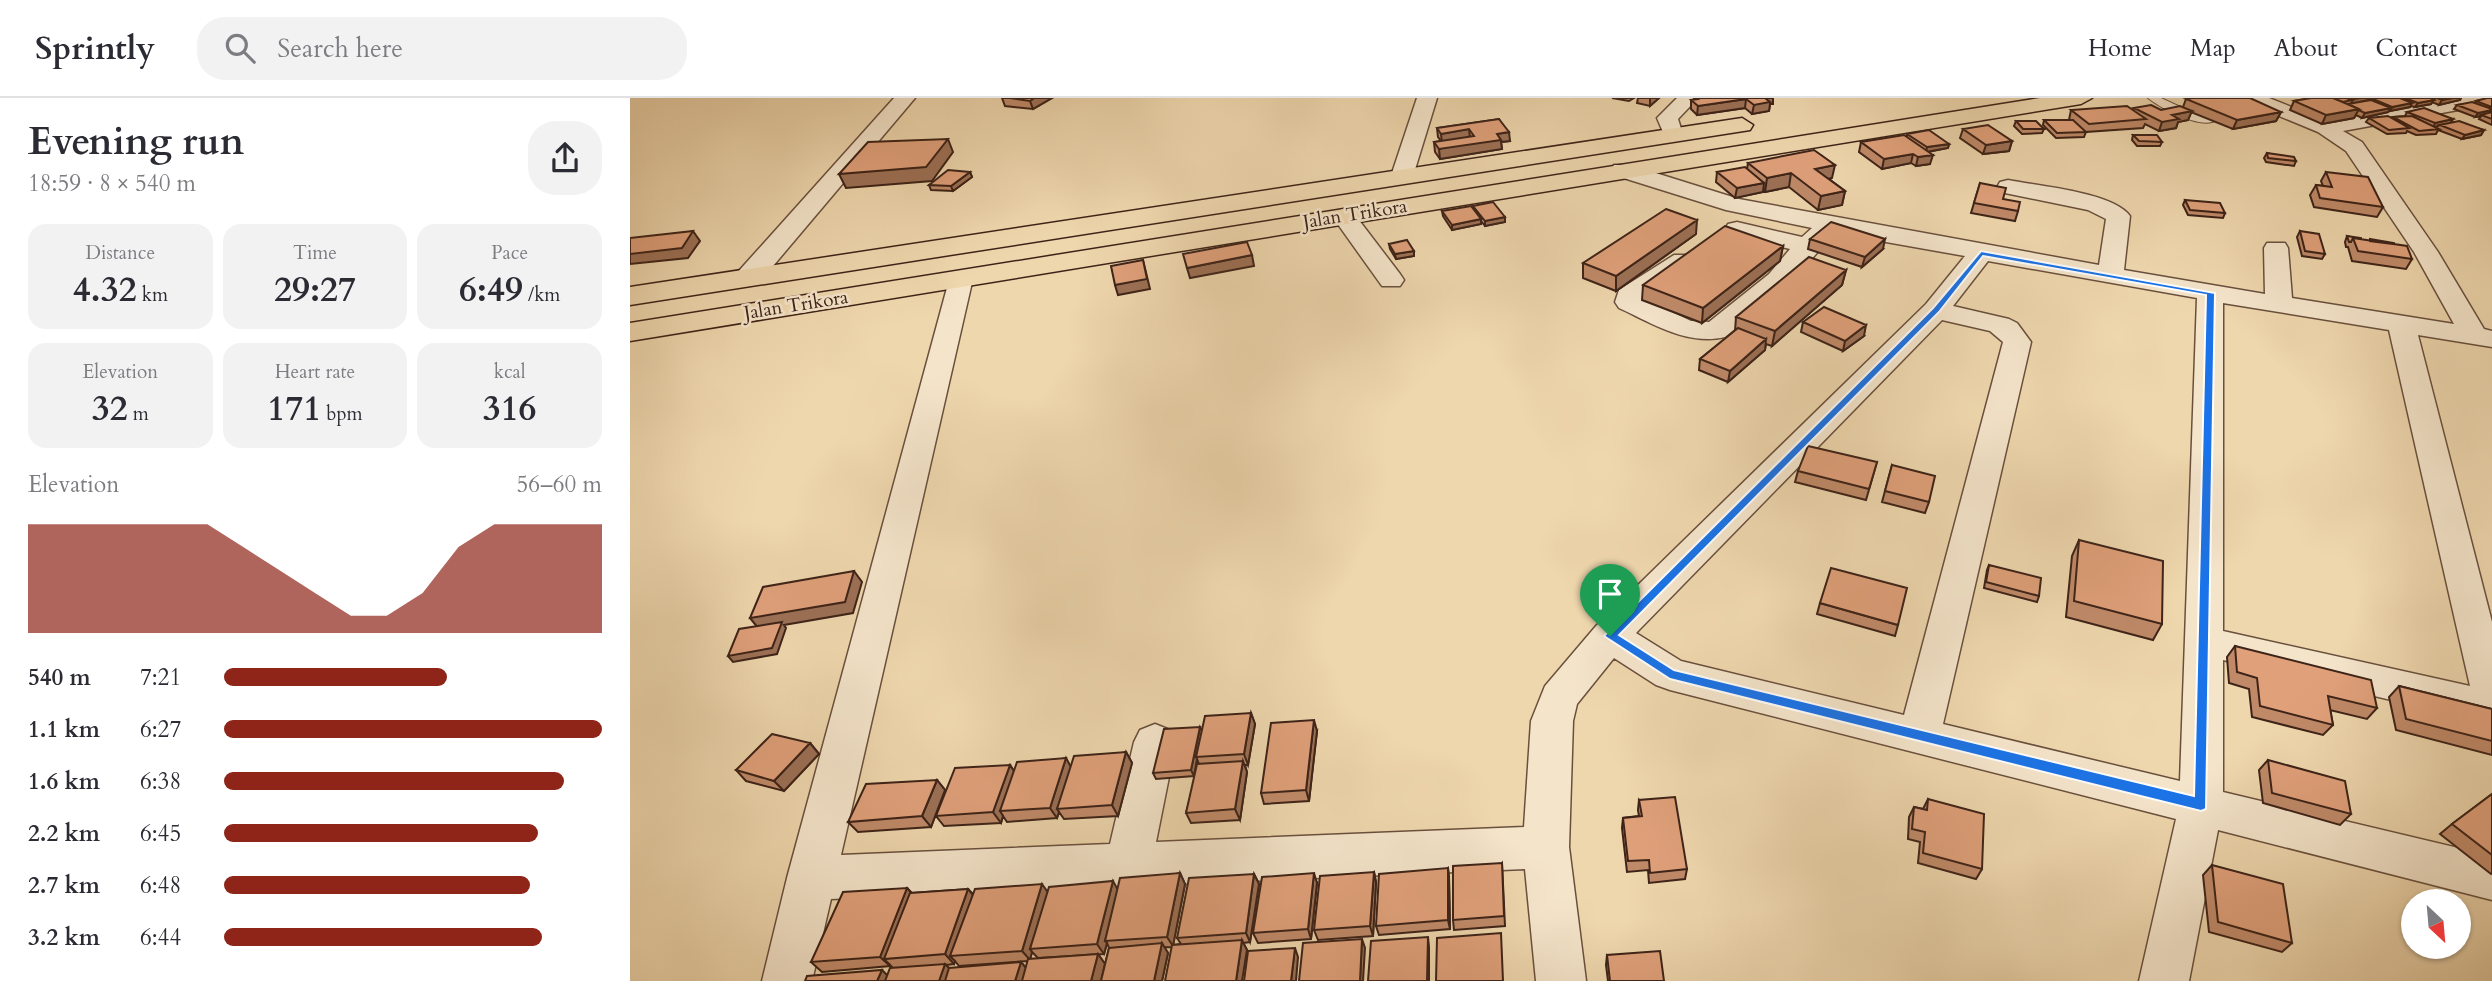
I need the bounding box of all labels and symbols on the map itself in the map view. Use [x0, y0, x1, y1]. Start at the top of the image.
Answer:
street label: Jalan Trikora [1298, 193, 1409, 236]
street label: Jalan Trikora [739, 284, 850, 327]
pin [1580, 564, 1640, 636]
north arrow [2401, 889, 2471, 959]

